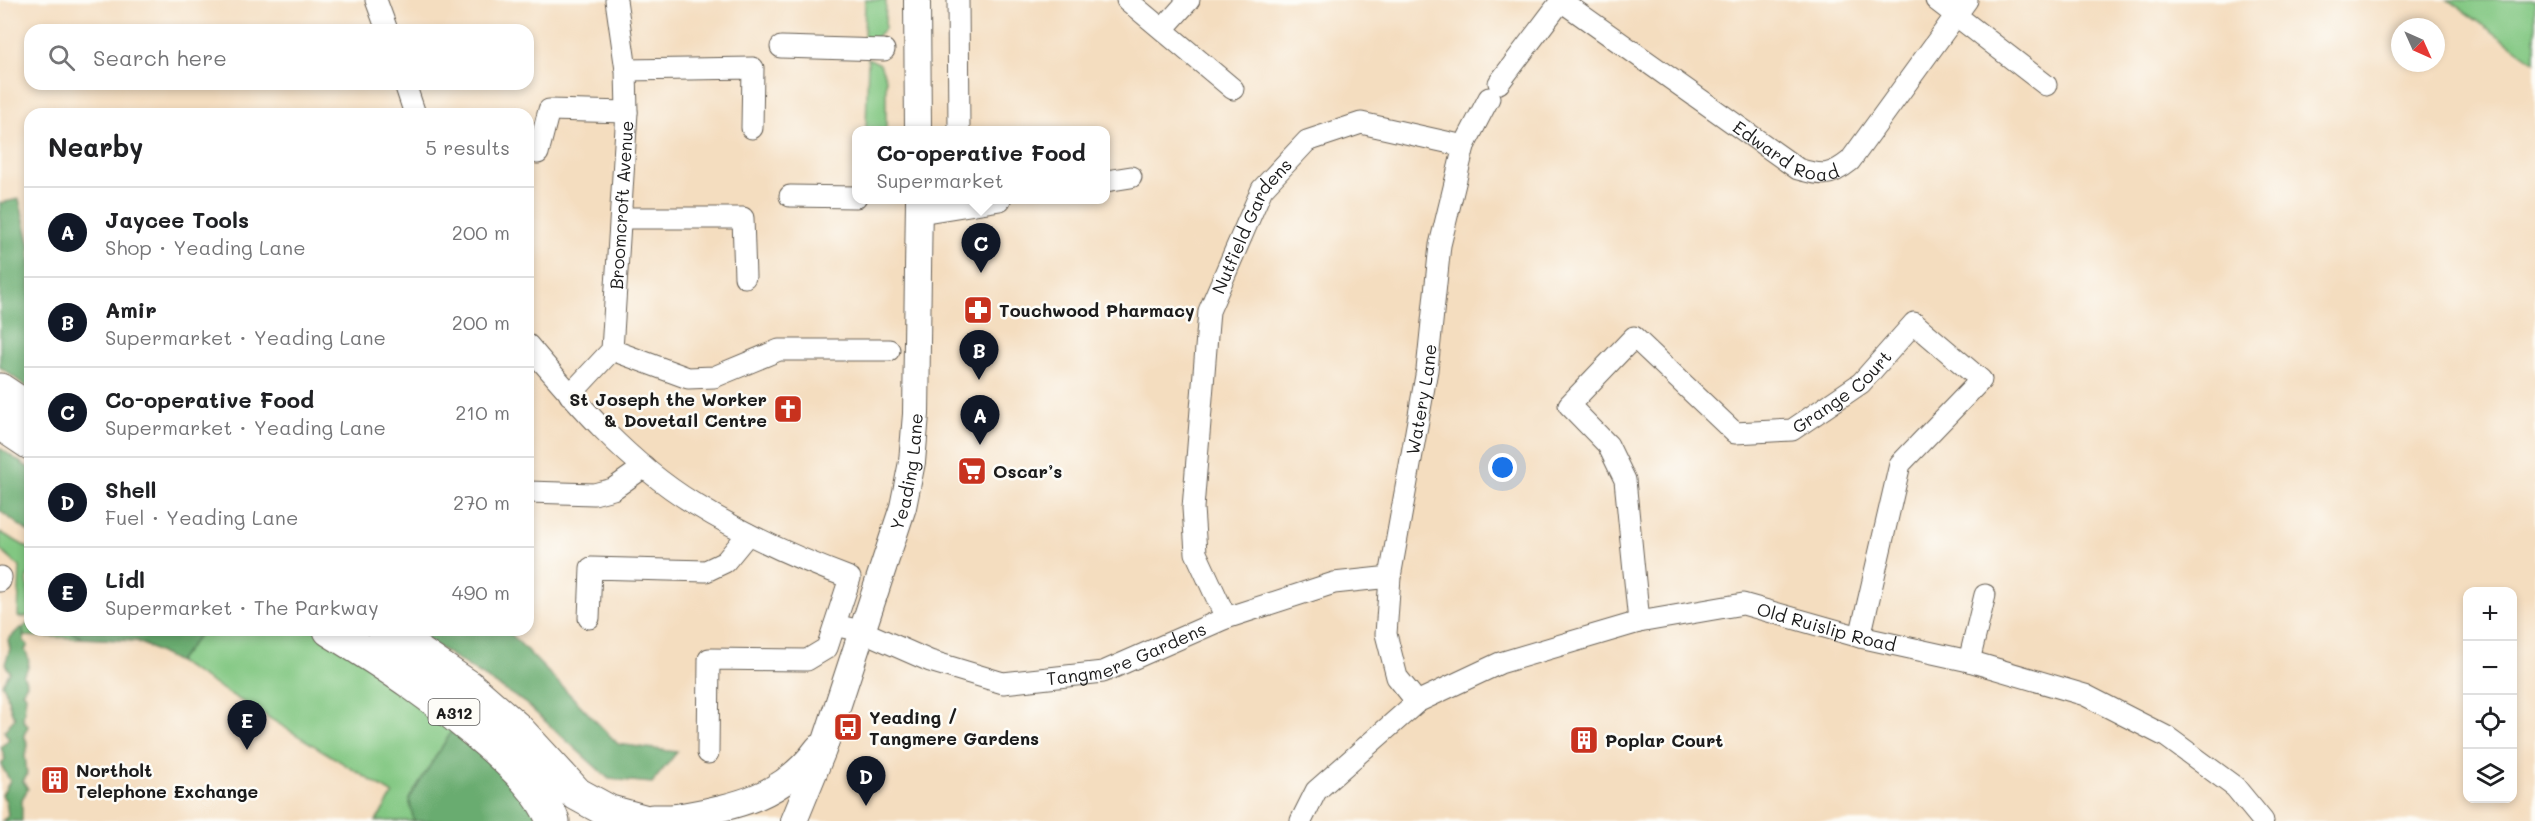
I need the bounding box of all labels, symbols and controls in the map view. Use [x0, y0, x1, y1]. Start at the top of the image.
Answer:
north arrow [2391, 18, 2445, 72]
search box [24, 24, 534, 90]
icon: search [45, 41, 78, 74]
text: Search here [93, 43, 227, 72]
street label: Edward Road [1728, 115, 1842, 186]
street label: Broomcroft Avenue [604, 120, 638, 290]
popup [852, 126, 1110, 204]
text: Nearby [48, 130, 143, 164]
text: 5 results [425, 134, 510, 160]
text: Co-operative Food [876, 138, 1086, 167]
street label: Nutfield Gardens [1206, 153, 1297, 297]
text: Supermarket [876, 167, 1004, 193]
text: Jaycee Tools [105, 205, 249, 234]
text: A [61, 219, 74, 245]
text: 200 m [452, 219, 510, 245]
pin: C [962, 224, 1000, 273]
text: Shop · Yeading Lane [105, 234, 306, 260]
pharmacy icon: Touchwood Pharmacy [962, 294, 994, 326]
text: Amir [105, 295, 157, 324]
place label: Touchwood Pharmacy [999, 298, 1195, 322]
text: B [61, 309, 74, 335]
text: 200 m [452, 309, 510, 335]
text: Supermarket · Yeading Lane [105, 324, 386, 350]
pin: B [960, 330, 998, 380]
street label: Watery Lane [1400, 343, 1442, 457]
street label: Grange Court [1787, 345, 1897, 439]
text: Co-operative Food [105, 385, 314, 414]
place label: St Joseph the Worker & Dovetail Centre [569, 387, 767, 432]
church icon: St Joseph the Worker & Dovetail Centre [772, 393, 804, 425]
pin: A [960, 396, 1000, 445]
text: C [60, 399, 75, 425]
text: 210 m [455, 399, 510, 425]
street label: Yeading Lane [884, 412, 928, 534]
text: Supermarket · Yeading Lane [105, 414, 386, 440]
your location [1488, 453, 1517, 482]
supermarket icon: Oscar’s [956, 455, 988, 487]
place label: Oscar’s [993, 459, 1062, 483]
text: Shell [105, 475, 157, 504]
text: D [60, 489, 75, 515]
text: 270 m [453, 489, 510, 515]
text: Fuel · Yeading Lane [105, 504, 298, 530]
text: Lidl [105, 565, 145, 594]
text: E [61, 579, 74, 605]
text: 490 m [452, 579, 510, 605]
map controls [2463, 587, 2517, 803]
button: + [2463, 587, 2517, 641]
text: Supermarket · The Parkway [105, 594, 379, 620]
street label: Old Ruislip Road [1754, 597, 1899, 657]
street label: Tangmere Gardens [1045, 616, 1210, 690]
button: − [2463, 641, 2517, 695]
button: locate [2463, 695, 2517, 749]
road number: A312 [428, 699, 480, 725]
pin: E [228, 700, 266, 750]
place label: Yeading / Tangmere Gardens [869, 705, 1039, 750]
bus stop icon: Yeading / Tangmere Gardens [832, 711, 864, 743]
building icon: Poplar Court [1568, 724, 1600, 756]
place label: Poplar Court [1605, 728, 1723, 752]
button: layers [2463, 749, 2517, 803]
pin: D [846, 756, 886, 806]
place label: Northolt Telephone Exchange [76, 758, 259, 803]
building icon: Northolt Telephone Exchange [39, 764, 71, 796]

